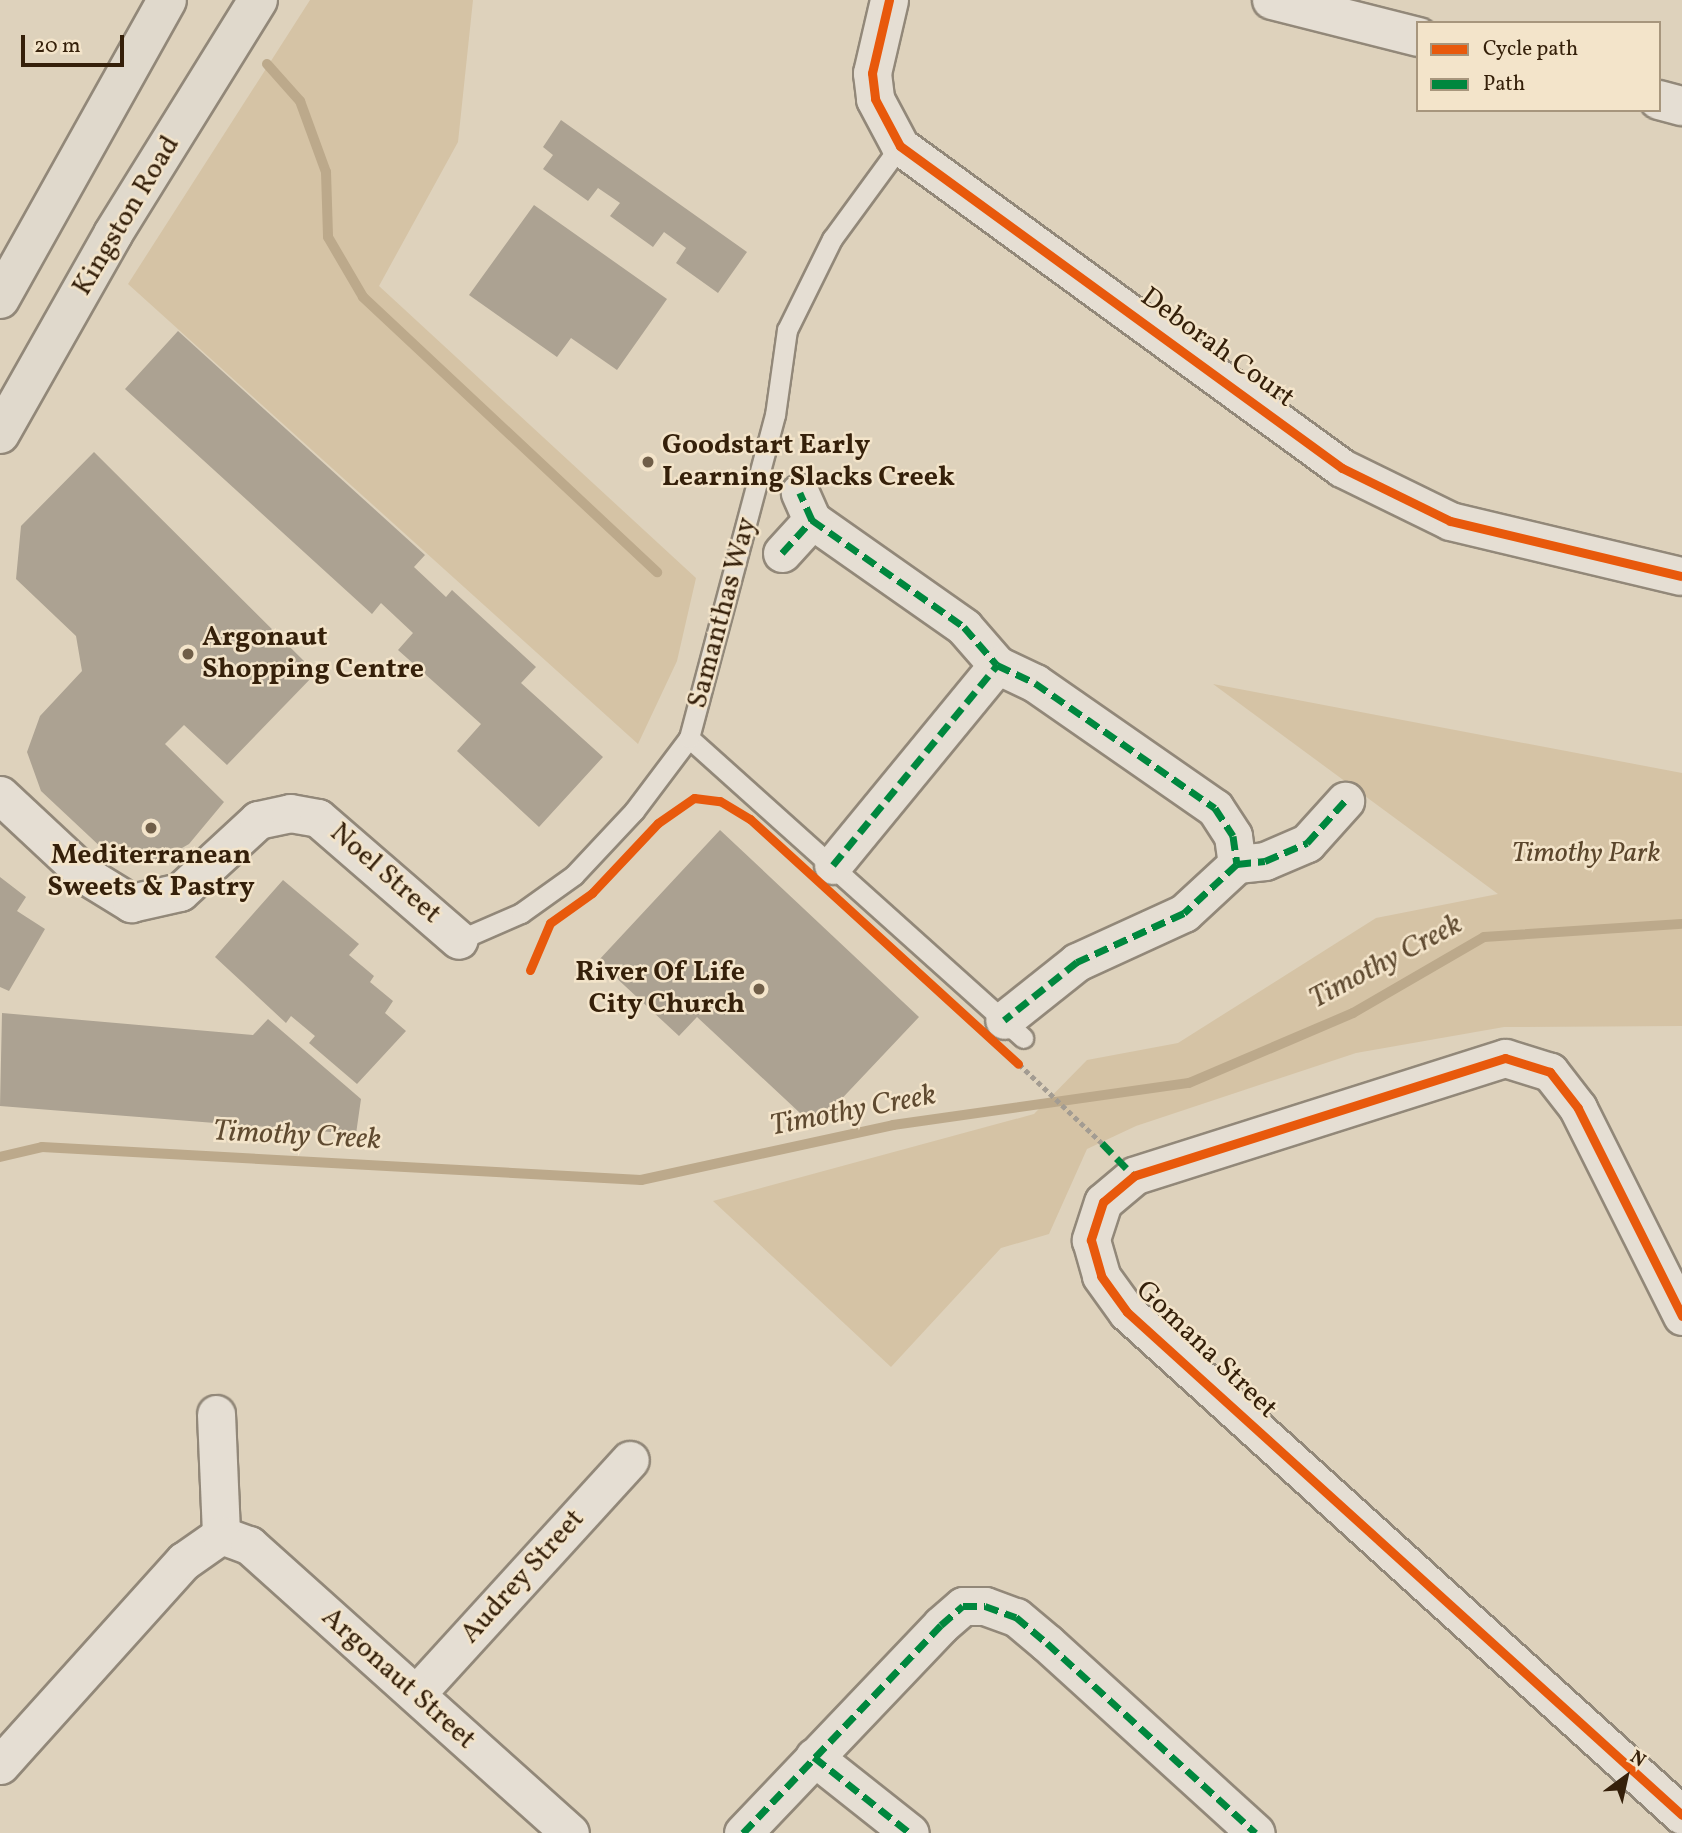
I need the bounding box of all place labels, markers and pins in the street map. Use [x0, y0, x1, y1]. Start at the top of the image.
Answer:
place label: Goodstart Early Learning Slacks Creek [662, 429, 955, 495]
marker: Goodstart Early Learning Slacks Creek [640, 454, 656, 470]
place label: Argonaut Shopping Centre [202, 621, 424, 687]
marker: Argonaut Shopping Centre [180, 646, 196, 662]
marker: Mediterranean Sweets & Pastry [143, 820, 159, 836]
place label: Mediterranean Sweets & Pastry [47, 839, 255, 905]
place label: River Of Life City Church [578, 956, 745, 1022]
marker: River Of Life City Church [751, 981, 767, 997]

